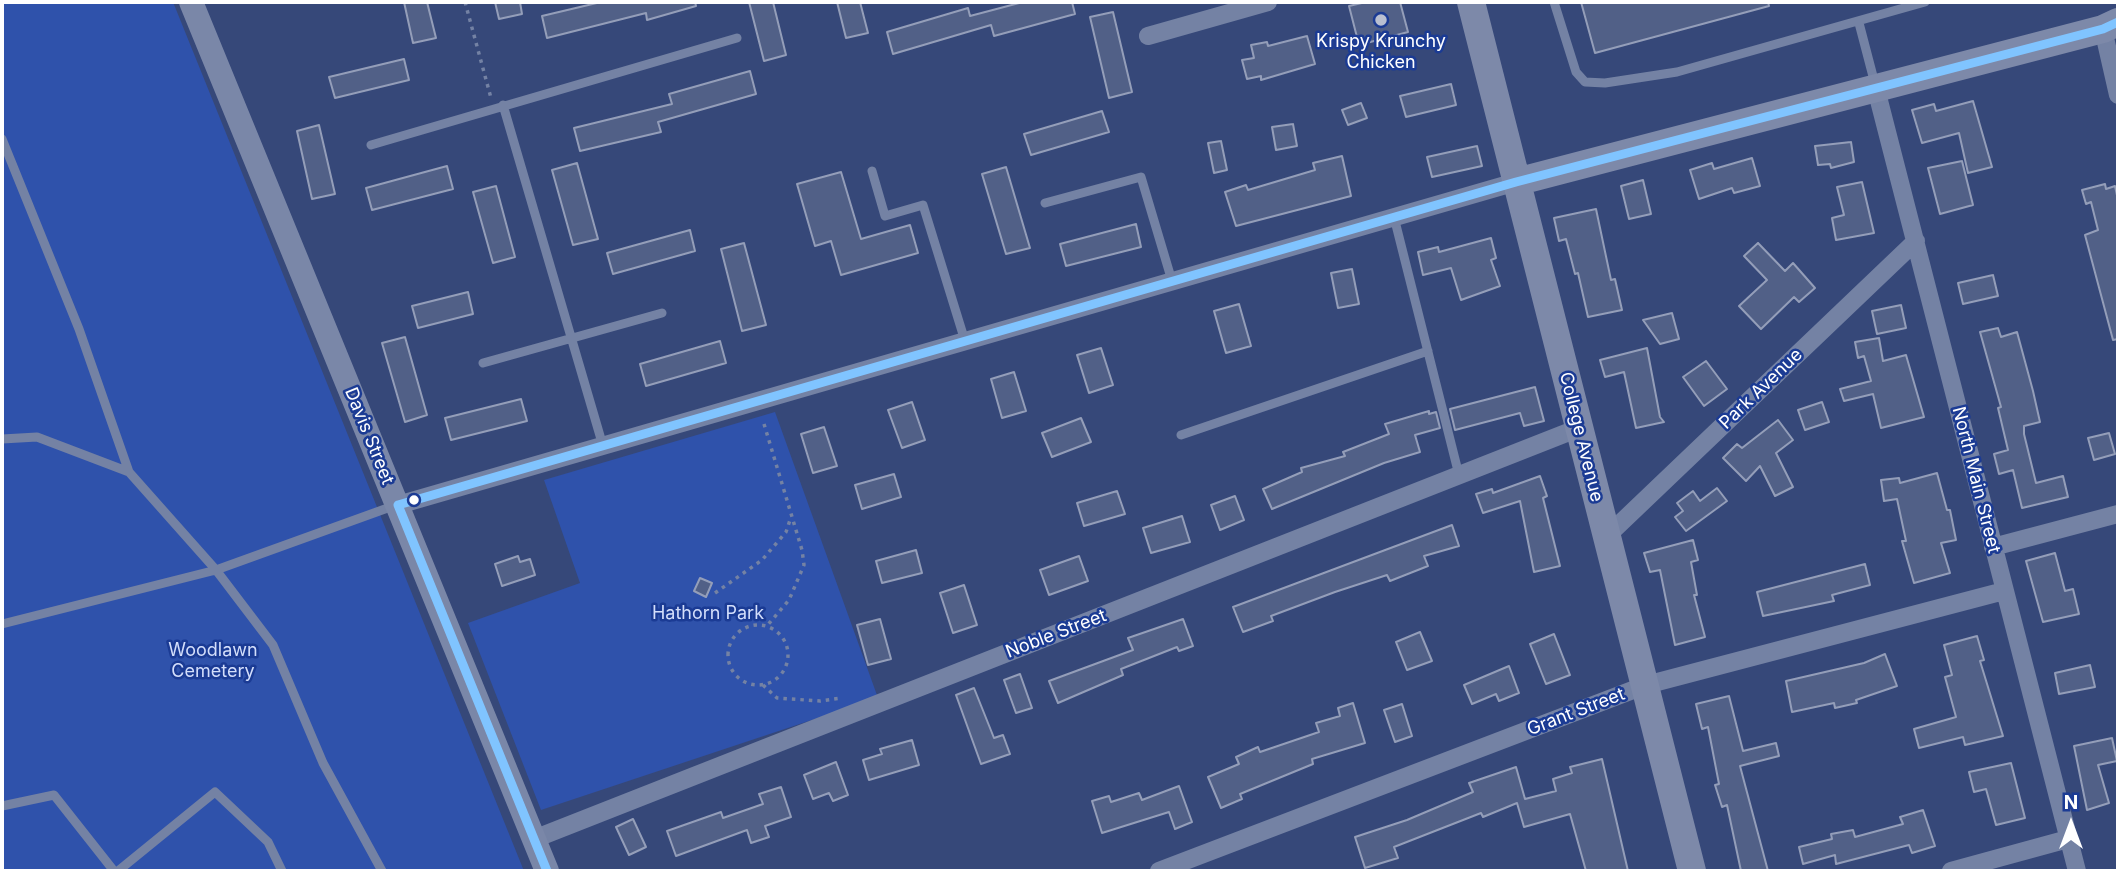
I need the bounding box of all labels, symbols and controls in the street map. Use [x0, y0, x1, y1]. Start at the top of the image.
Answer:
marker: Krispy Krunchy Chicken [1373, 12, 1389, 28]
place label: Krispy Krunchy Chicken [1316, 31, 1446, 74]
street label: Park Avenue [1715, 344, 1807, 434]
street label: College Avenue [1554, 370, 1608, 504]
street label: Davis Street [340, 384, 398, 488]
street label: North Main Street [1947, 405, 2005, 555]
unlabelled marker [407, 493, 421, 507]
park label: Hathorn Park [652, 603, 764, 625]
street label: Noble Street [1003, 605, 1109, 663]
park label: Woodlawn Cemetery [168, 640, 258, 682]
street label: Grant Street [1524, 684, 1628, 740]
north arrow [2036, 789, 2106, 859]
text: N [2064, 791, 2078, 814]

